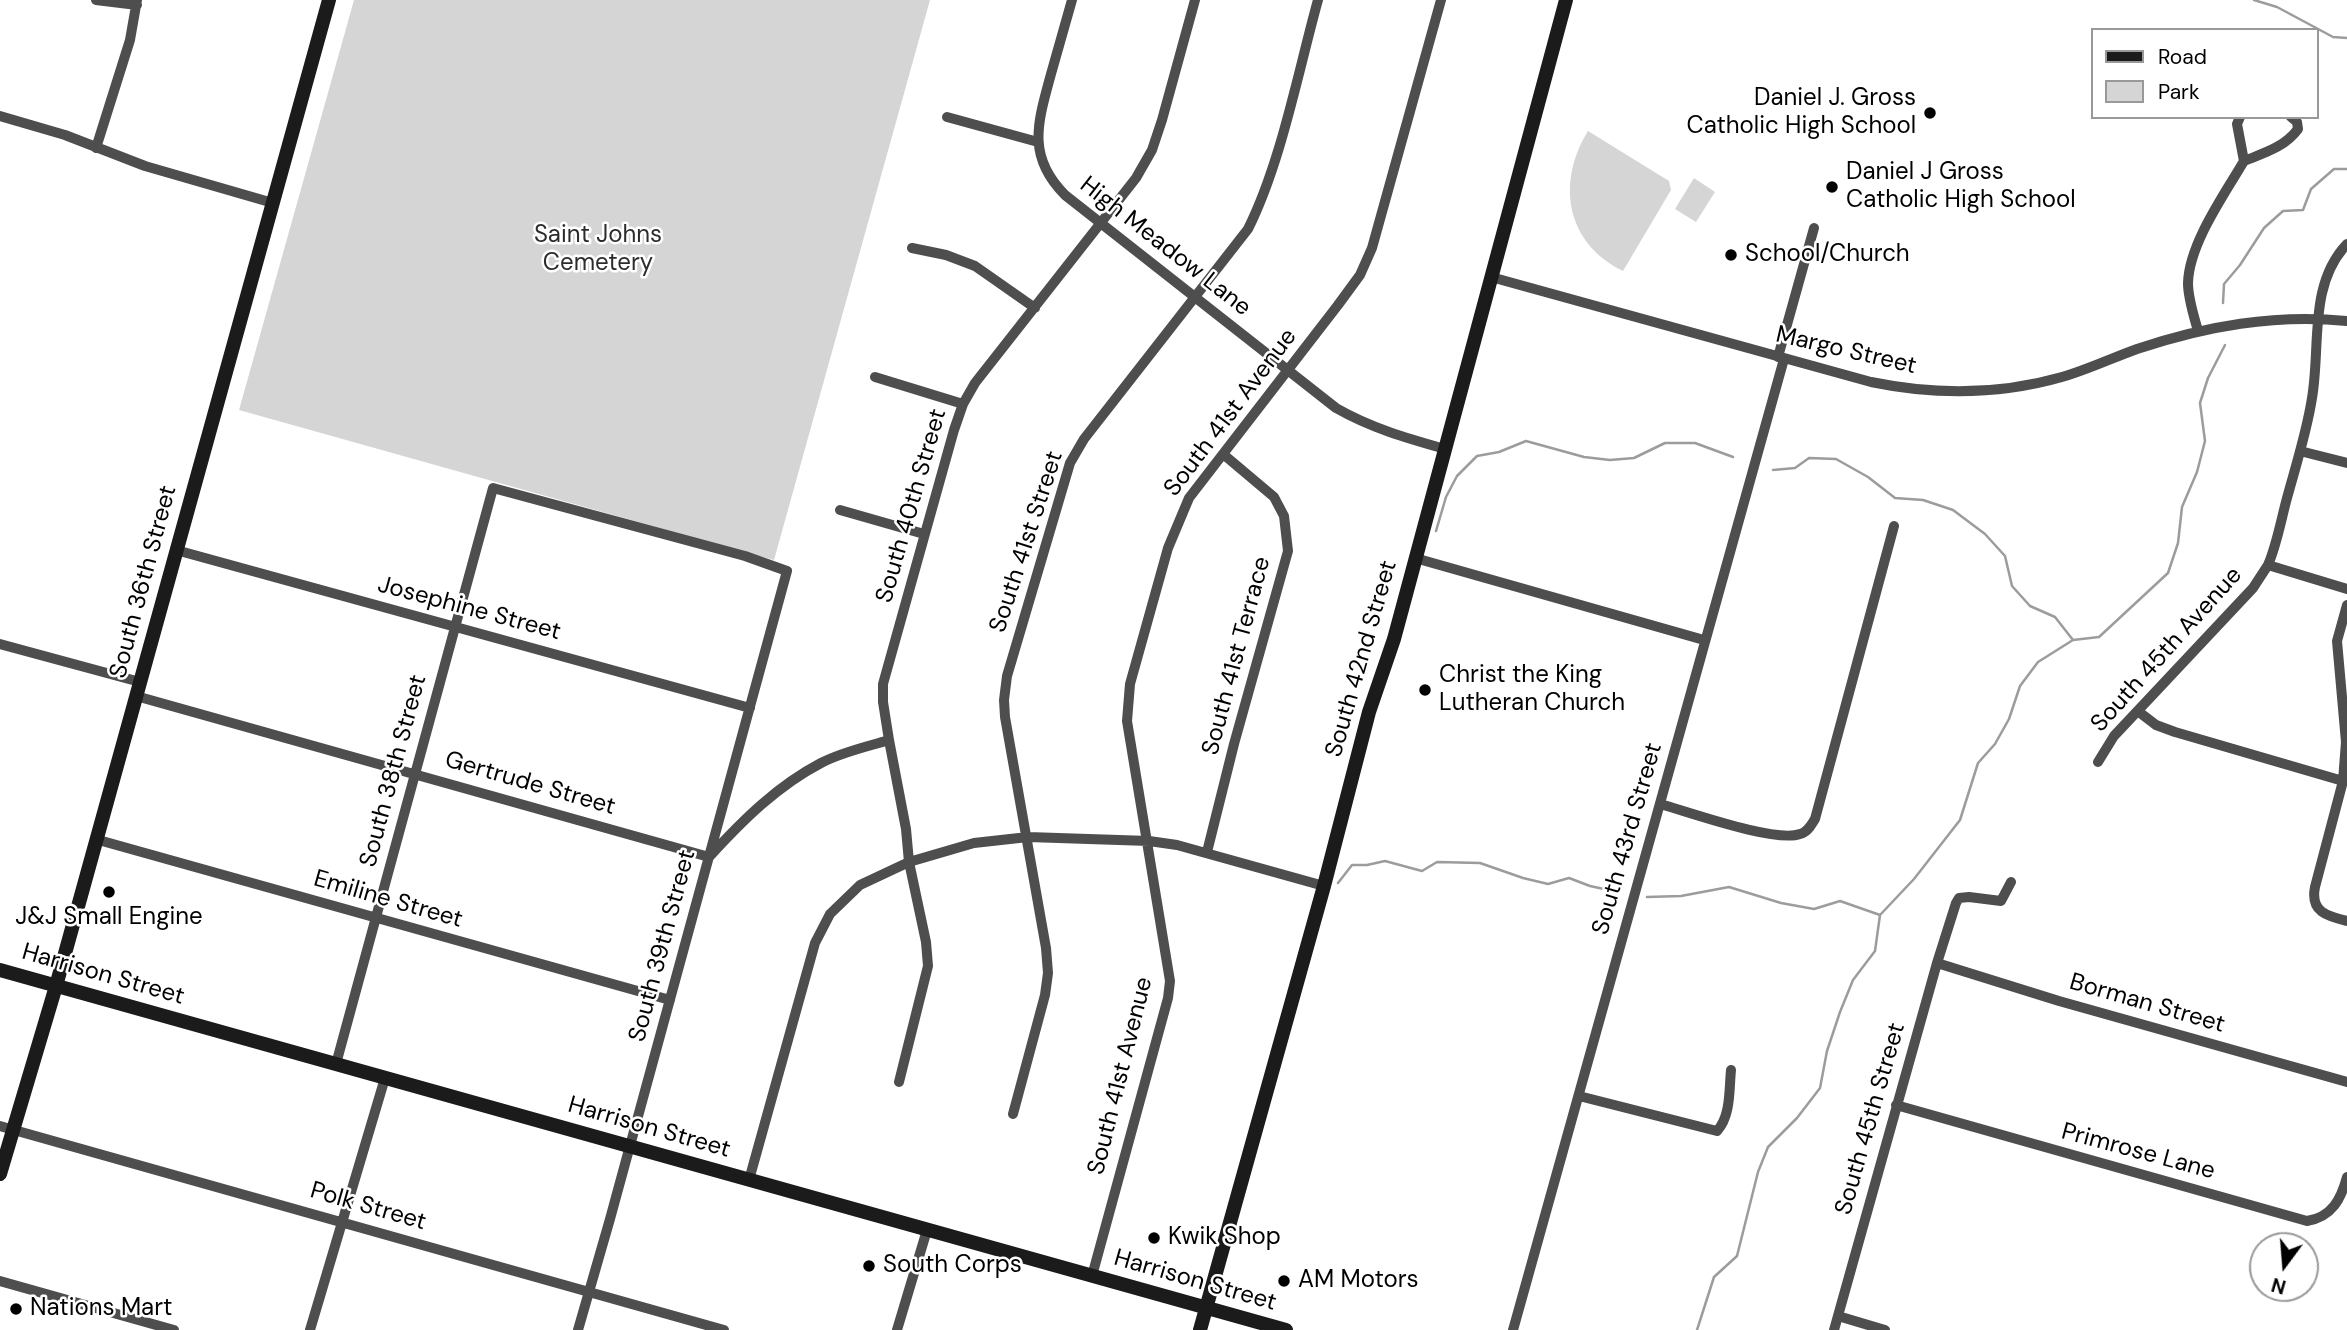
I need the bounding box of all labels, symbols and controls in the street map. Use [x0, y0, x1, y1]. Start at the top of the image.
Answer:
legend [2092, 28, 2319, 119]
text: Road [2158, 43, 2207, 71]
text: Park [2158, 78, 2199, 106]
place label: Daniel J. Gross Catholic High School [1686, 85, 1916, 141]
marker: Daniel J. Gross Catholic High School [1922, 105, 1938, 121]
place label: Daniel J Gross Catholic High School [1846, 159, 2076, 215]
street label: High Meadow Lane [1074, 171, 1256, 323]
marker: Daniel J Gross Catholic High School [1824, 179, 1840, 195]
park label: Saint Johns Cemetery [534, 222, 662, 278]
place label: School/Church [1745, 241, 1910, 269]
marker: School/Church [1723, 247, 1739, 263]
street label: Margo Street [1773, 321, 1919, 381]
street label: South 41st Avenue [1159, 324, 1303, 502]
street label: South 40th Street [871, 406, 953, 606]
street label: South 41st Street [984, 448, 1070, 636]
street label: South 36th Street [104, 482, 184, 682]
street label: South 41st Terrace [1197, 554, 1277, 758]
street label: South 42nd Street [1320, 557, 1404, 761]
street label: South 45th Avenue [2085, 562, 2249, 738]
street label: Josephine Street [374, 571, 564, 647]
place label: Christ the King Lutheran Church [1439, 662, 1625, 718]
street label: South 38th Street [354, 672, 434, 870]
marker: Christ the King Lutheran Church [1417, 682, 1433, 698]
street label: South 43rd Street [1587, 740, 1669, 938]
street label: Gertrude Street [442, 746, 618, 822]
street label: South 39th Street [624, 847, 702, 1045]
street label: Emiline Street [310, 865, 466, 935]
marker: J&J Small Engine [101, 884, 117, 900]
place label: J&J Small Engine [15, 904, 203, 932]
street label: Harrison Street [19, 938, 187, 1012]
street label: Borman Street [2066, 968, 2228, 1040]
street label: South 41st Avenue [1083, 974, 1159, 1178]
street label: South 45th Street [1830, 1020, 1912, 1218]
street label: Harrison Street [565, 1091, 733, 1165]
street label: Primrose Lane [2058, 1118, 2218, 1186]
street label: Polk Street [307, 1177, 429, 1237]
place label: Kwik Shop [1168, 1224, 1281, 1252]
marker: Kwik Shop [1146, 1230, 1162, 1246]
north arrow [2249, 1232, 2319, 1302]
street label: Harrison Street [1111, 1244, 1279, 1318]
place label: South Corps [883, 1252, 1022, 1280]
marker: South Corps [861, 1258, 877, 1274]
place label: AM Motors [1298, 1267, 1419, 1295]
text: N [2269, 1272, 2289, 1300]
marker: AM Motors [1276, 1273, 1292, 1289]
place label: Nations Mart [30, 1295, 172, 1323]
marker: Nations Mart [8, 1301, 24, 1317]

